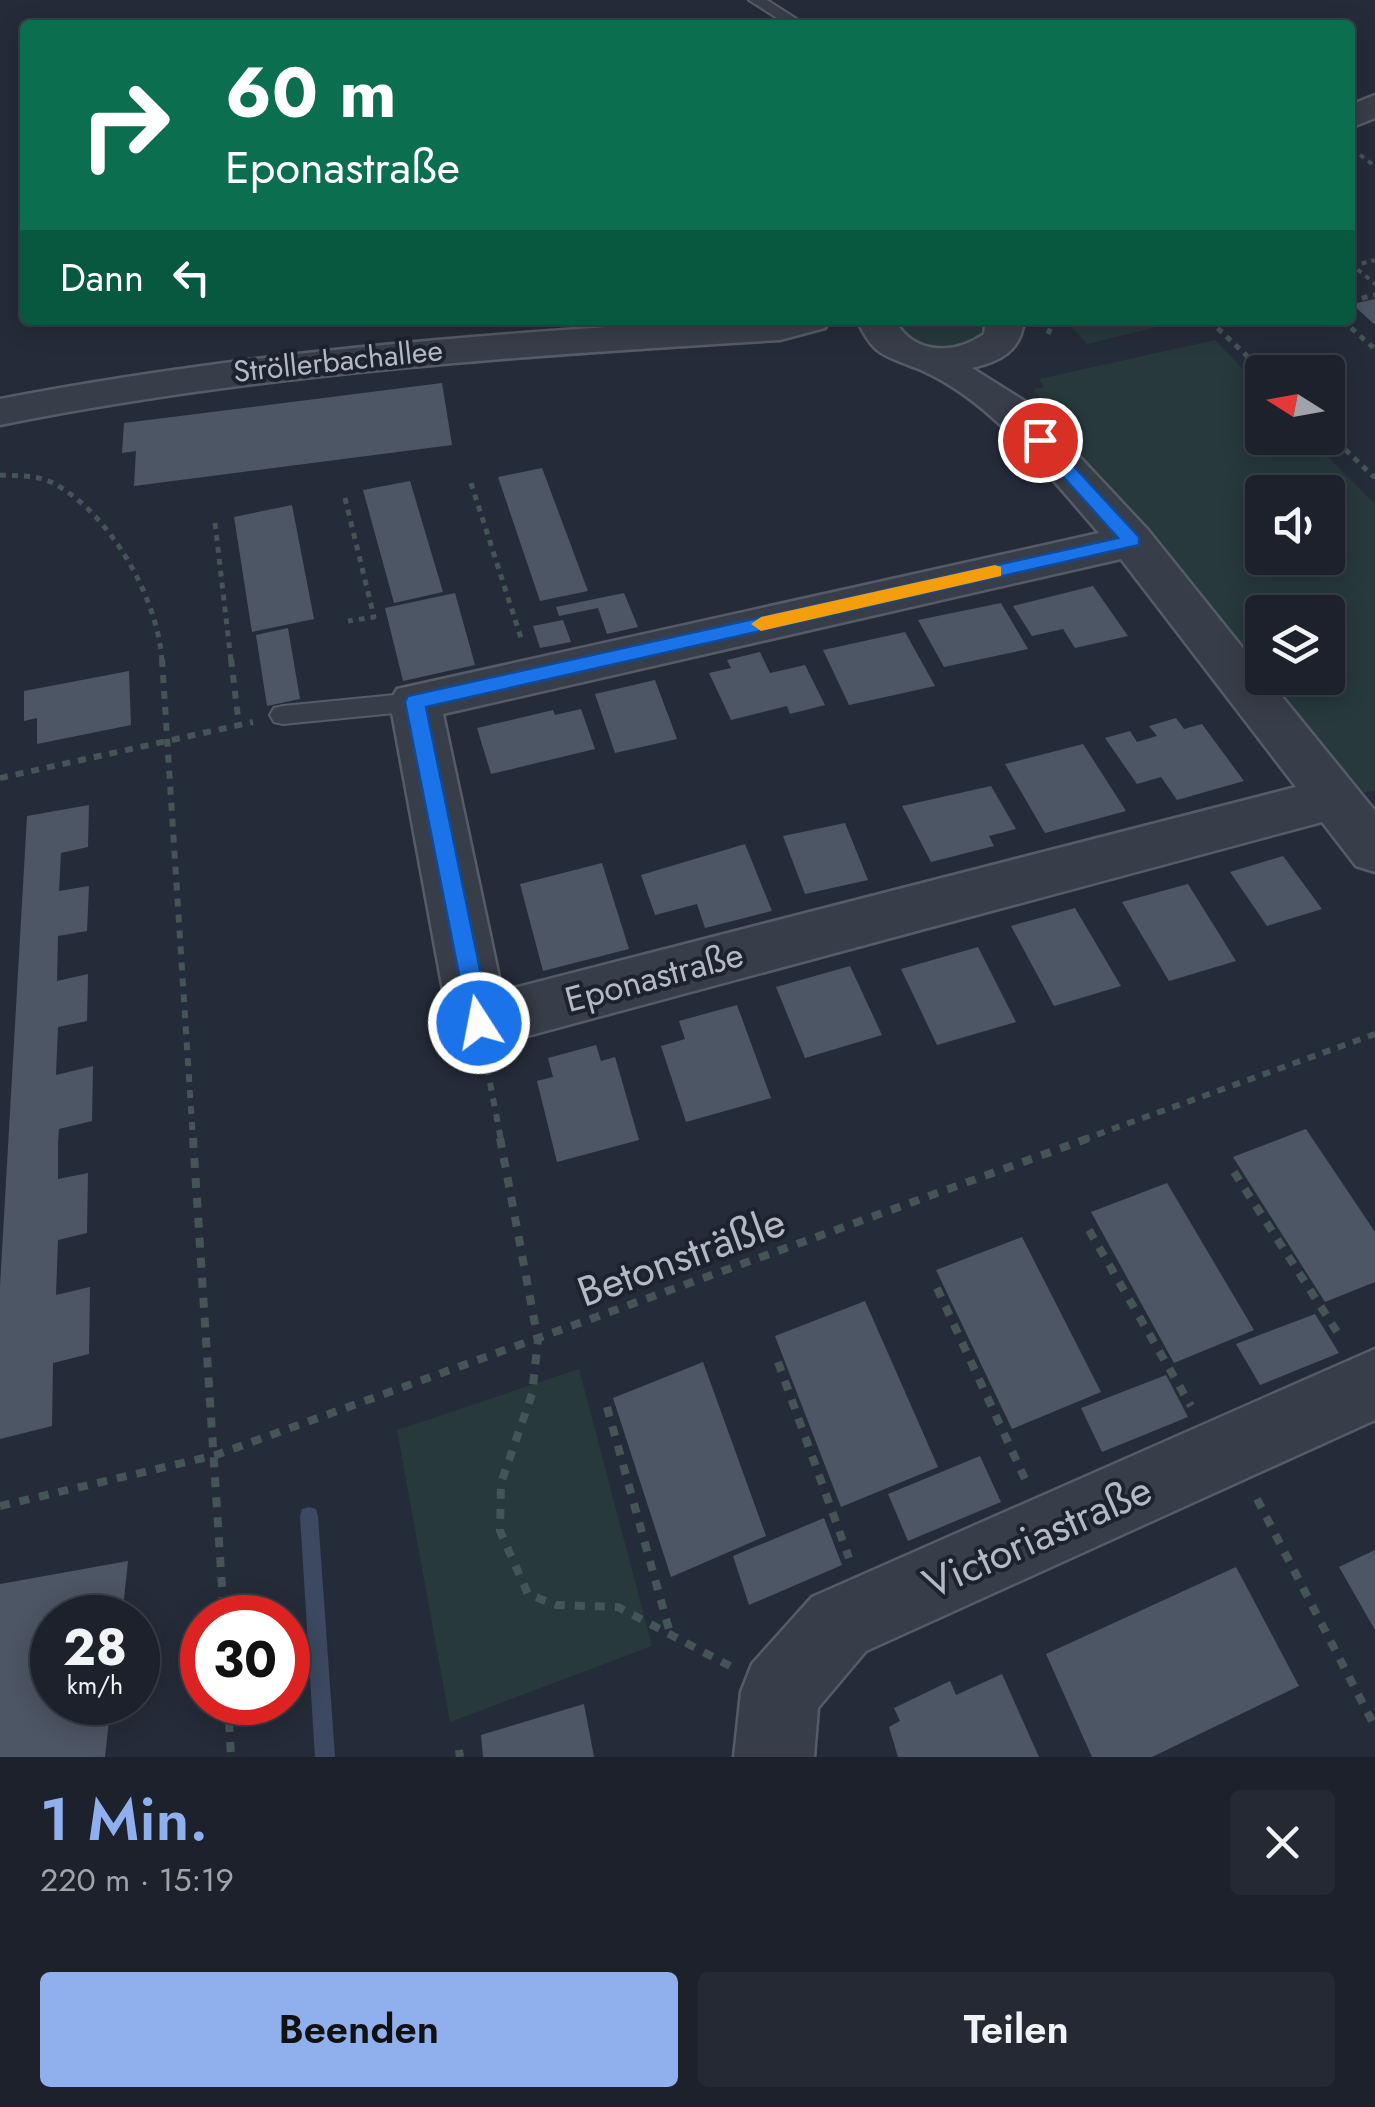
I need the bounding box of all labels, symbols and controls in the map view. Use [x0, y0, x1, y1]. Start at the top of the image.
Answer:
text: 60 m [225, 42, 397, 143]
icon: right [60, 60, 190, 190]
text: Eponastraße [225, 135, 460, 200]
text: Dann [60, 250, 144, 305]
icon: left [164, 250, 219, 305]
street label: Ströllerbachallee [231, 328, 445, 393]
north arrow [1245, 355, 1345, 455]
map controls [1245, 355, 1345, 695]
pin [998, 398, 1083, 483]
icon: arrive [1013, 413, 1068, 468]
button: sound [1245, 475, 1345, 575]
button: layers [1245, 595, 1345, 695]
street label: Eponastraße [559, 929, 749, 1025]
position arrow [427, 971, 531, 1075]
street label: Betonsträßle [569, 1191, 794, 1322]
street label: Victoriastraße [913, 1459, 1161, 1614]
speed limit sign: 30 [180, 1595, 310, 1725]
text: 28 [63, 1611, 127, 1684]
text: km/h [67, 1667, 123, 1703]
text: 1 Min. [40, 1776, 208, 1863]
button: close [1230, 1790, 1335, 1895]
text: 220 m · 15:19 [40, 1857, 234, 1903]
button: Beenden [40, 1972, 678, 2087]
button: Teilen [698, 1972, 1335, 2087]

